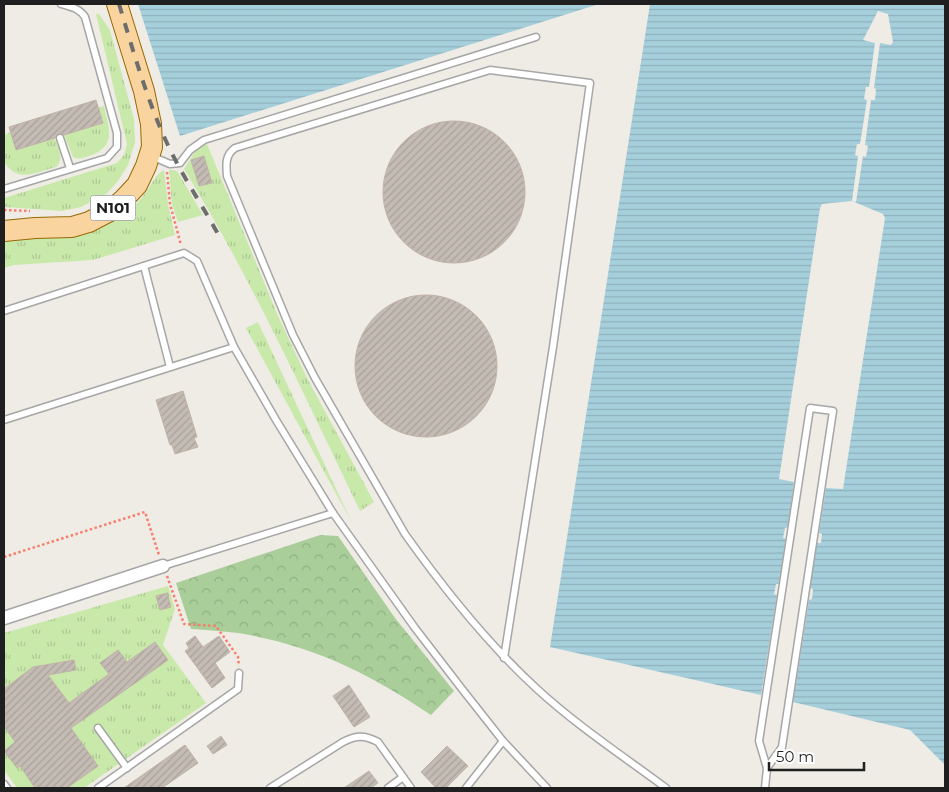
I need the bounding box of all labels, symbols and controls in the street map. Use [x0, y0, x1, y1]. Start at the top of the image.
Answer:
road number: N101 [90, 196, 136, 220]
scale bar [769, 740, 864, 772]
text: 50 m [776, 747, 814, 766]

